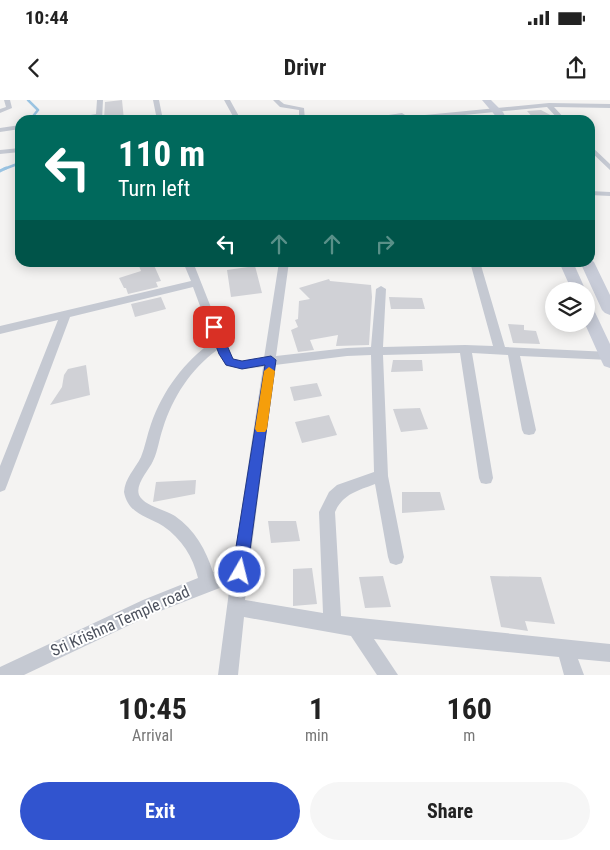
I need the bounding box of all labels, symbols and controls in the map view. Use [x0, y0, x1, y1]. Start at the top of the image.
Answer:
text: 10:44 [25, 6, 69, 29]
icon: back [20, 54, 48, 82]
icon: share [562, 54, 590, 82]
text: Drivr [284, 55, 326, 80]
text: 110 m [118, 134, 205, 175]
icon: left [35, 135, 100, 200]
text: Turn left [118, 176, 190, 201]
icon: left [212, 230, 240, 258]
icon: ahead [265, 230, 293, 258]
icon: ahead [318, 230, 346, 258]
icon: right [371, 230, 399, 258]
map controls [545, 282, 595, 332]
button: layers [545, 282, 595, 332]
pin [193, 306, 235, 348]
icon: arrive [200, 313, 228, 341]
position arrow [213, 545, 265, 597]
street label: Sri Krishna Temple road [48, 582, 192, 660]
text: 10:45 [118, 691, 187, 726]
text: 1 [309, 691, 324, 726]
text: 160 [446, 691, 492, 726]
text: Arrival [132, 726, 173, 745]
text: min [305, 726, 328, 745]
text: m [463, 726, 475, 745]
button: Exit [20, 782, 300, 840]
button: Share [310, 782, 590, 840]

